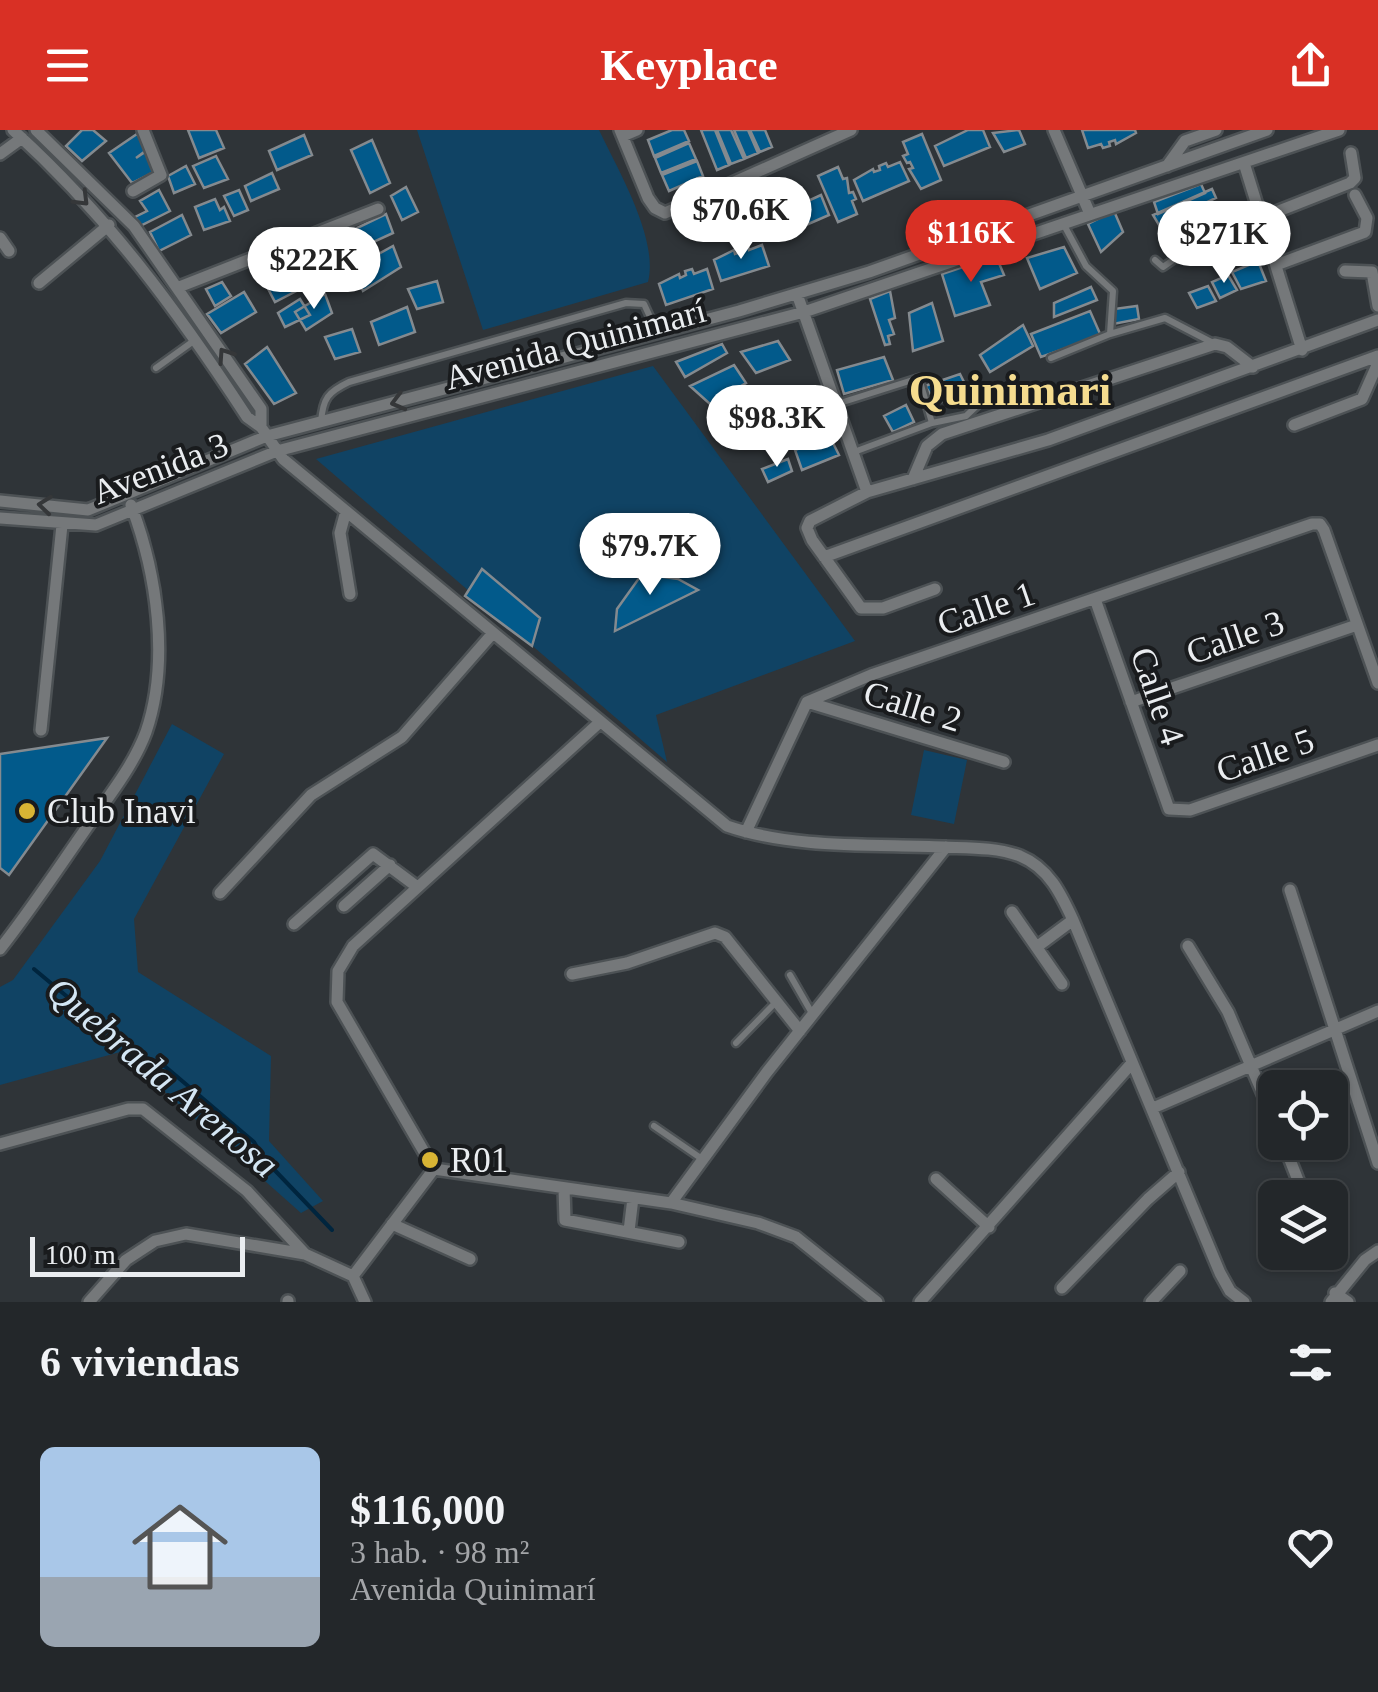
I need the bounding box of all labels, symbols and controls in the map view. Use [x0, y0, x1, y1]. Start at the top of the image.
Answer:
icon: menu [40, 38, 95, 93]
icon: share [1283, 38, 1338, 93]
text: Keyplace [600, 40, 778, 90]
pin: $70.6K [660, 177, 822, 262]
one-way arrow [71, 187, 89, 205]
text: $70.6K [693, 191, 789, 227]
pin: $116K [901, 200, 1041, 285]
pin: $271K [1154, 201, 1294, 286]
text: $116K [927, 214, 1015, 250]
text: $271K [1180, 215, 1268, 251]
pin: $222K [244, 227, 384, 312]
text: $222K [270, 241, 358, 277]
street label: Avenida Quinimarí [440, 291, 710, 398]
one-way arrow [219, 348, 237, 367]
district label: Quinimari [909, 365, 1111, 415]
pin: $98.3K [696, 385, 858, 470]
one-way arrow [390, 390, 407, 411]
text: $98.3K [729, 399, 825, 435]
street label: Avenida 3 [87, 425, 234, 512]
one-way arrow [36, 495, 52, 516]
pin: $79.7K [569, 513, 731, 598]
text: $79.7K [602, 527, 698, 563]
street label: Calle 1 [932, 574, 1040, 643]
street label: Calle 3 [1181, 603, 1289, 672]
street label: Calle 4 [1123, 642, 1192, 750]
street label: Calle 2 [859, 673, 966, 740]
street label: Calle 5 [1211, 721, 1319, 790]
place label: Club Inavi [47, 792, 196, 831]
marker: Club Inavi [16, 800, 38, 822]
water label: Quebrada Arenosa [39, 968, 287, 1186]
map controls [1258, 1070, 1348, 1270]
button: locate [1258, 1070, 1348, 1160]
place label: R01 [450, 1141, 508, 1180]
marker: R01 [419, 1149, 441, 1171]
button: layers [1258, 1180, 1348, 1270]
scale bar [30, 1232, 245, 1276]
text: 100 m [45, 1239, 116, 1270]
icon: filters [1283, 1335, 1338, 1390]
text: 6 viviendas [40, 1339, 240, 1385]
icon: home [120, 1487, 240, 1607]
text: $116,000 [350, 1487, 505, 1533]
icon: heart [1283, 1520, 1338, 1575]
text: 3 hab. · 98 m² [350, 1534, 529, 1570]
text: Avenida Quinimarí [350, 1571, 596, 1607]

